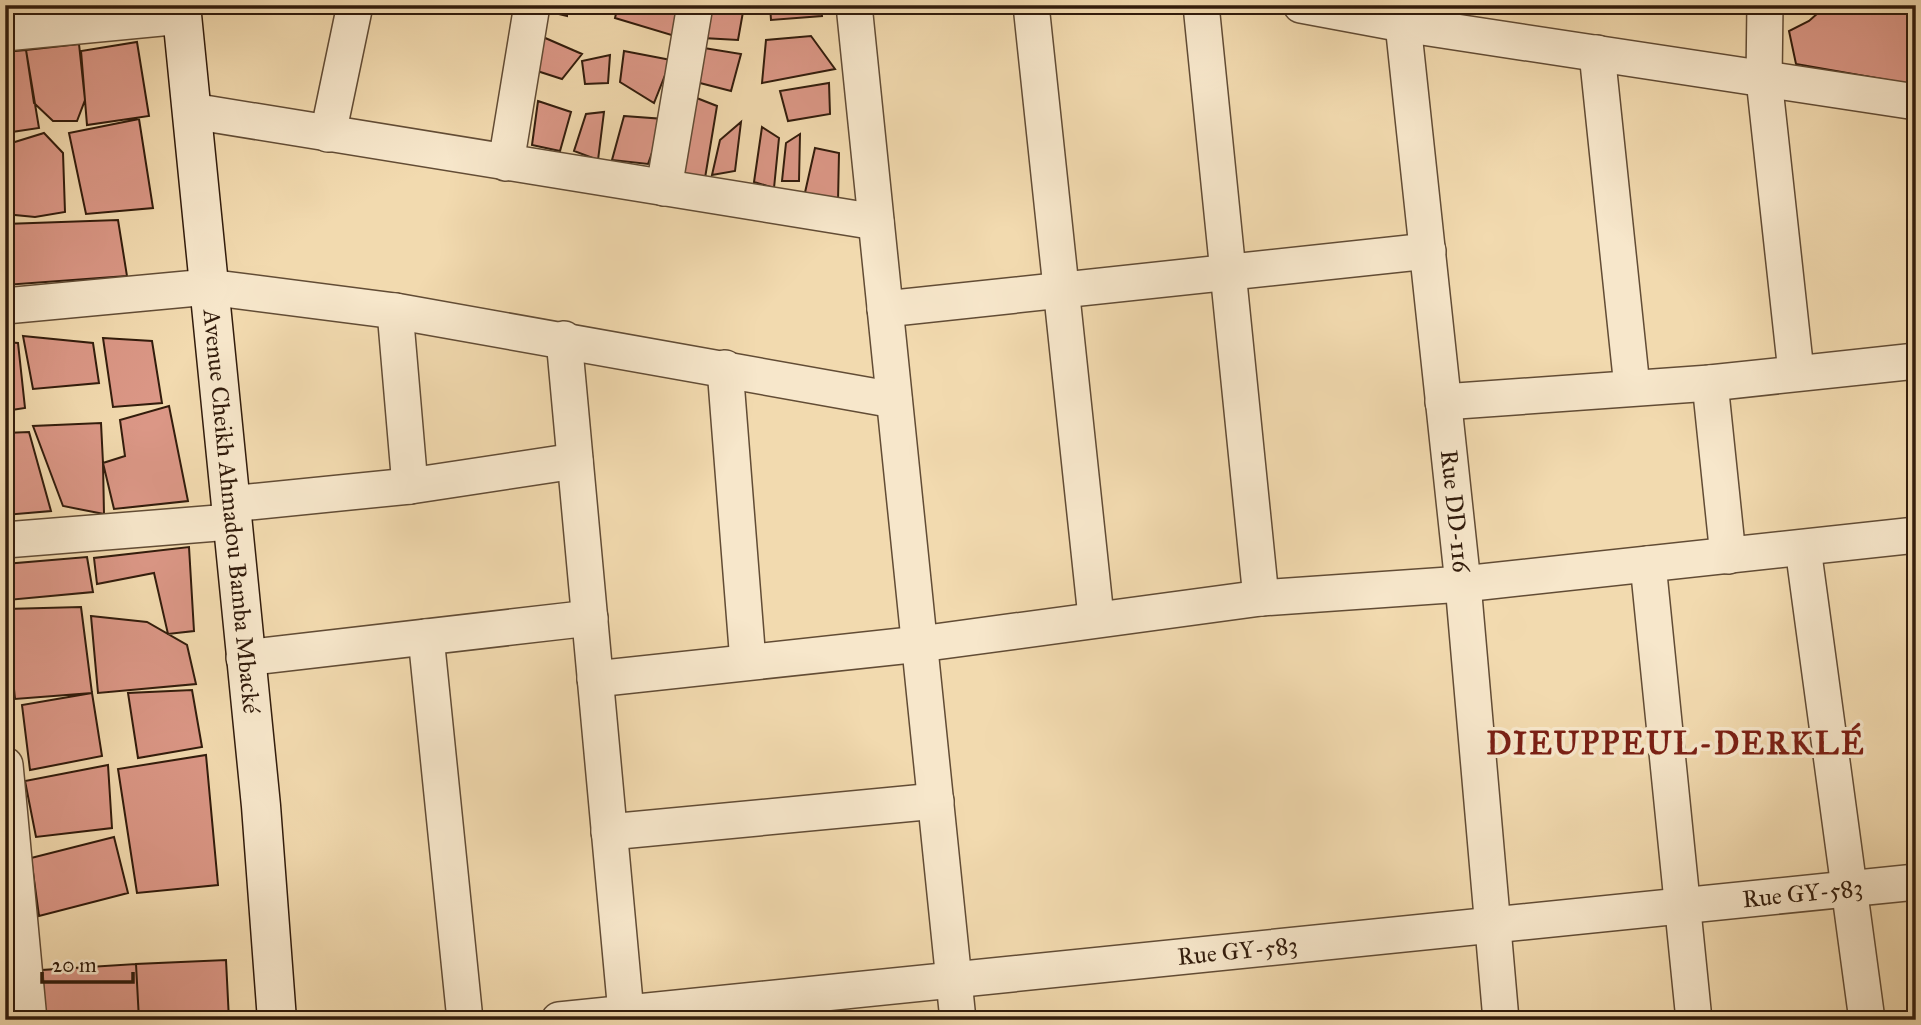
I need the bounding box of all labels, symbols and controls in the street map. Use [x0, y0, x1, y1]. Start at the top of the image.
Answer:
street label: Avenue Cheikh Ahmadou Bamba Mbacké [196, 307, 267, 715]
street label: Rue DD-116 [1434, 448, 1477, 575]
district label: DIEUPPEUL-DERKLÉ [1486, 722, 1866, 763]
street label: Rue GY-583 [1741, 872, 1864, 915]
street label: Rue GY-583 [1176, 930, 1299, 972]
scale bar [42, 941, 133, 985]
text: 20 m [52, 952, 97, 978]

